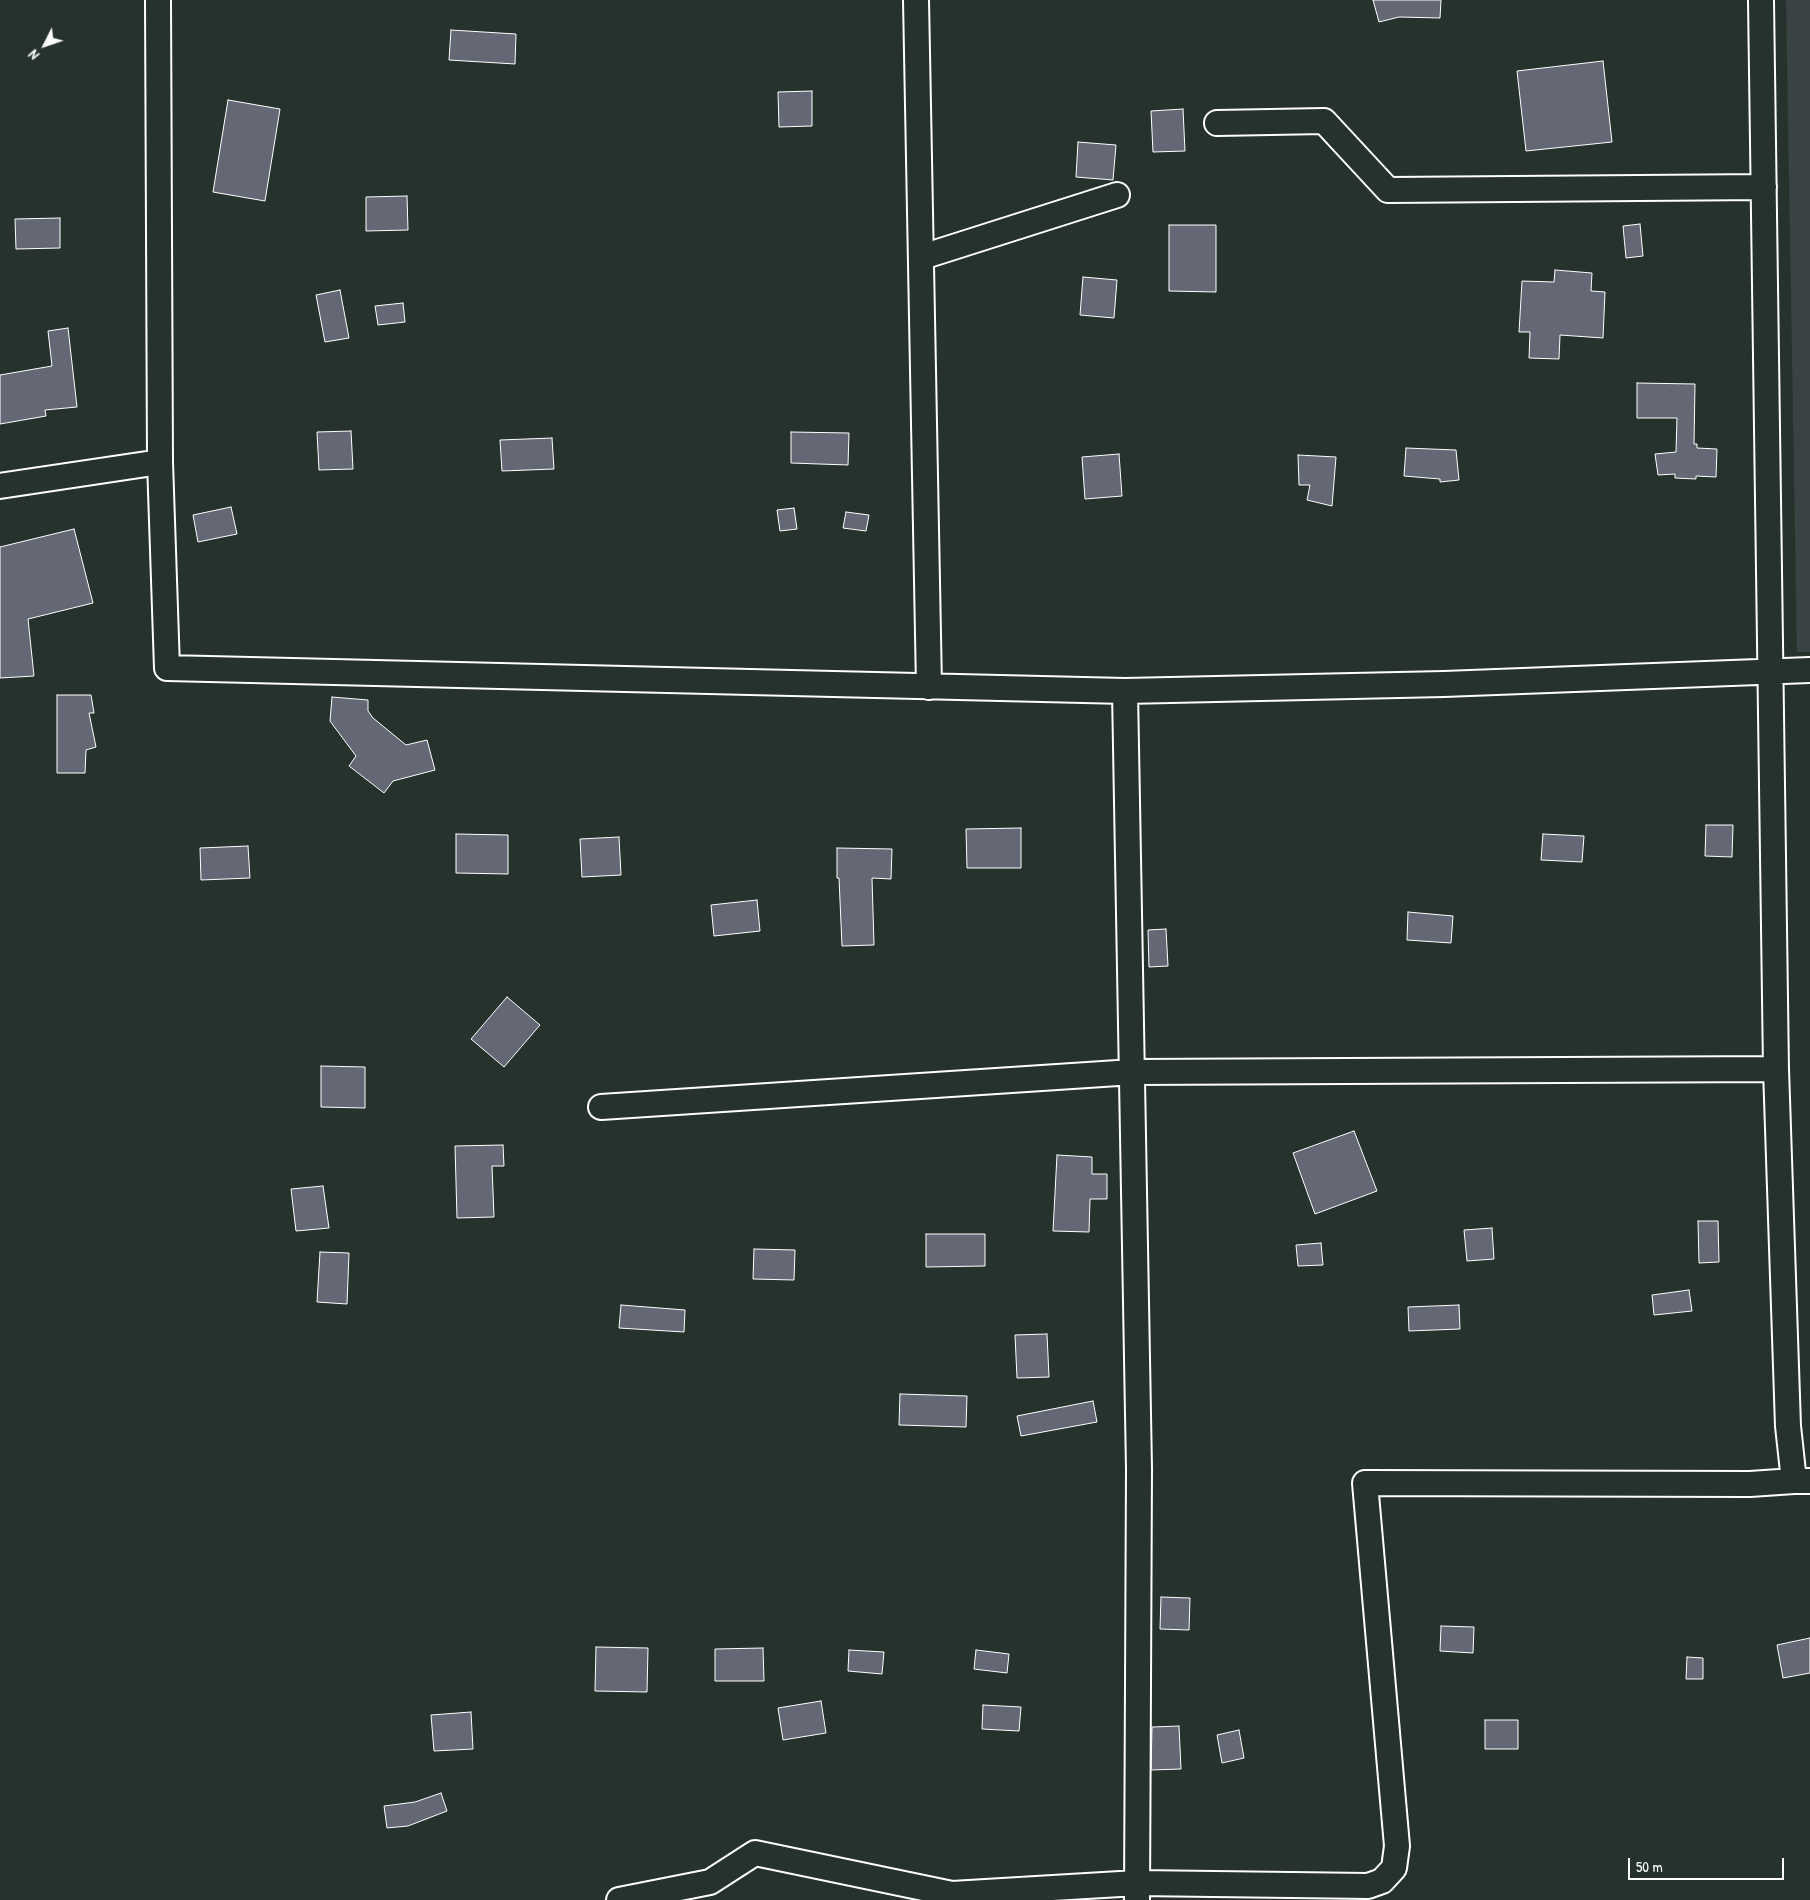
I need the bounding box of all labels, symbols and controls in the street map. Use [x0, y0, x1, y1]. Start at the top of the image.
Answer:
north arrow [20, 20, 70, 70]
text: N [24, 46, 43, 64]
scale bar [1630, 1848, 1786, 1880]
text: 50 m [1636, 1856, 1663, 1877]

